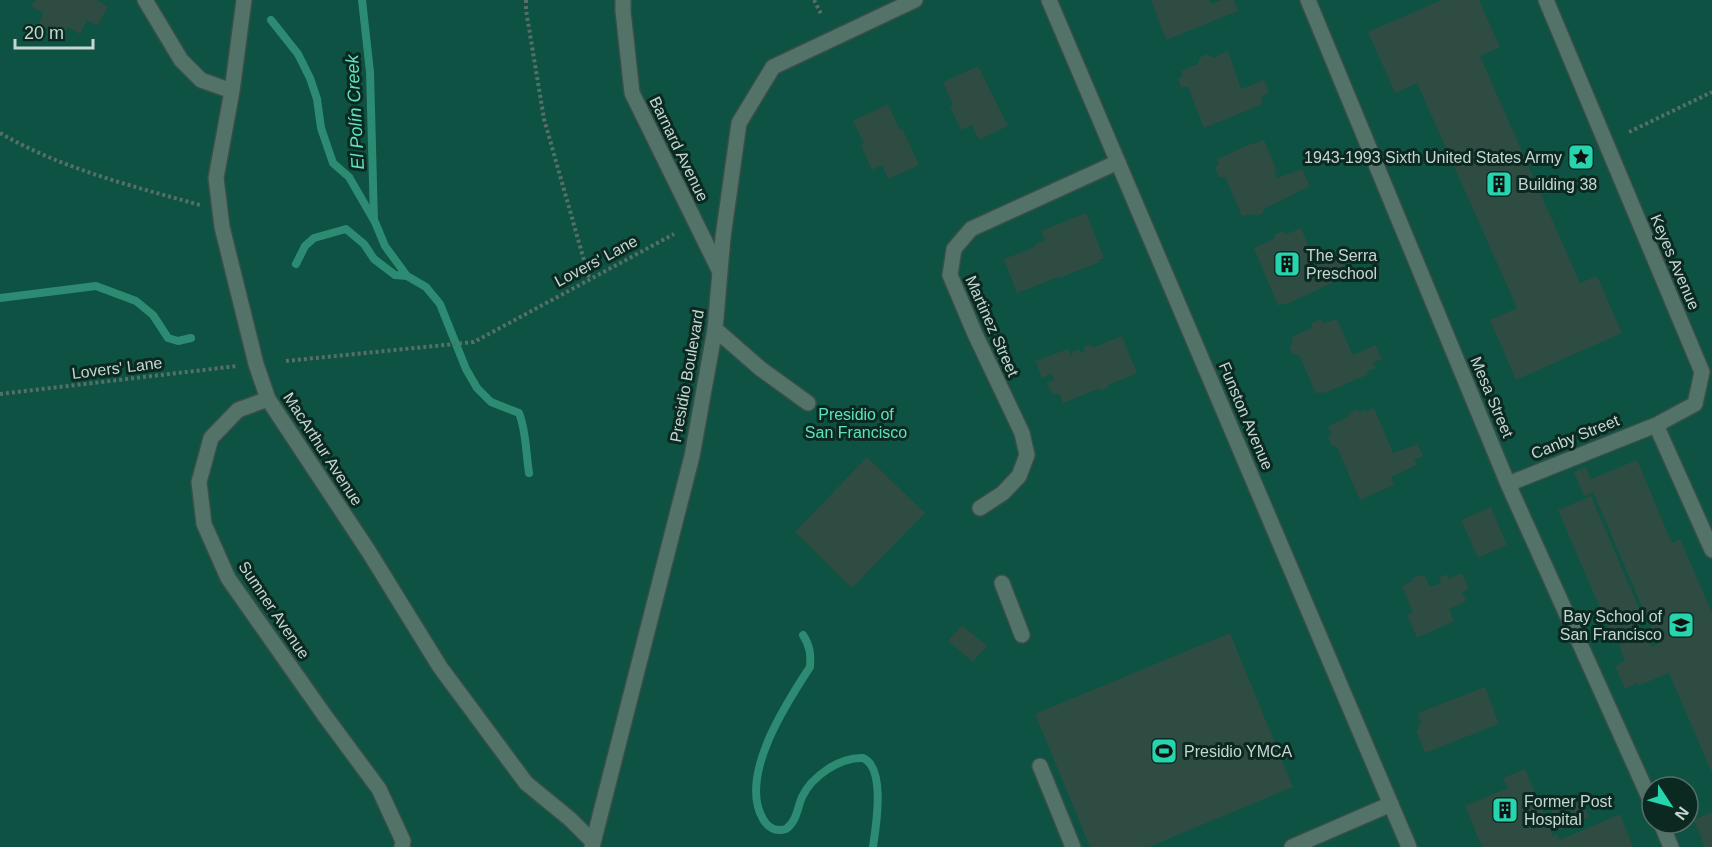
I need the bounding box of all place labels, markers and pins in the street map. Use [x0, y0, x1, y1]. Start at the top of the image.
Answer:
place icon: 1943-1993 Sixth United States Army [1566, 142, 1596, 172]
place label: 1943-1993 Sixth United States Army [1304, 149, 1562, 166]
building icon: Building 38 [1484, 169, 1514, 199]
place label: Building 38 [1518, 176, 1597, 193]
place label: The Serra Preschool [1306, 247, 1377, 282]
building icon: The Serra Preschool [1272, 249, 1302, 279]
place label: Bay School of San Francisco [1560, 608, 1663, 643]
school or university icon: Bay School of San Francisco [1666, 610, 1696, 640]
sports icon: Presidio YMCA [1149, 736, 1179, 766]
place label: Presidio YMCA [1184, 743, 1293, 760]
place label: Former Post Hospital [1524, 793, 1613, 828]
building icon: Former Post Hospital [1490, 795, 1520, 825]

